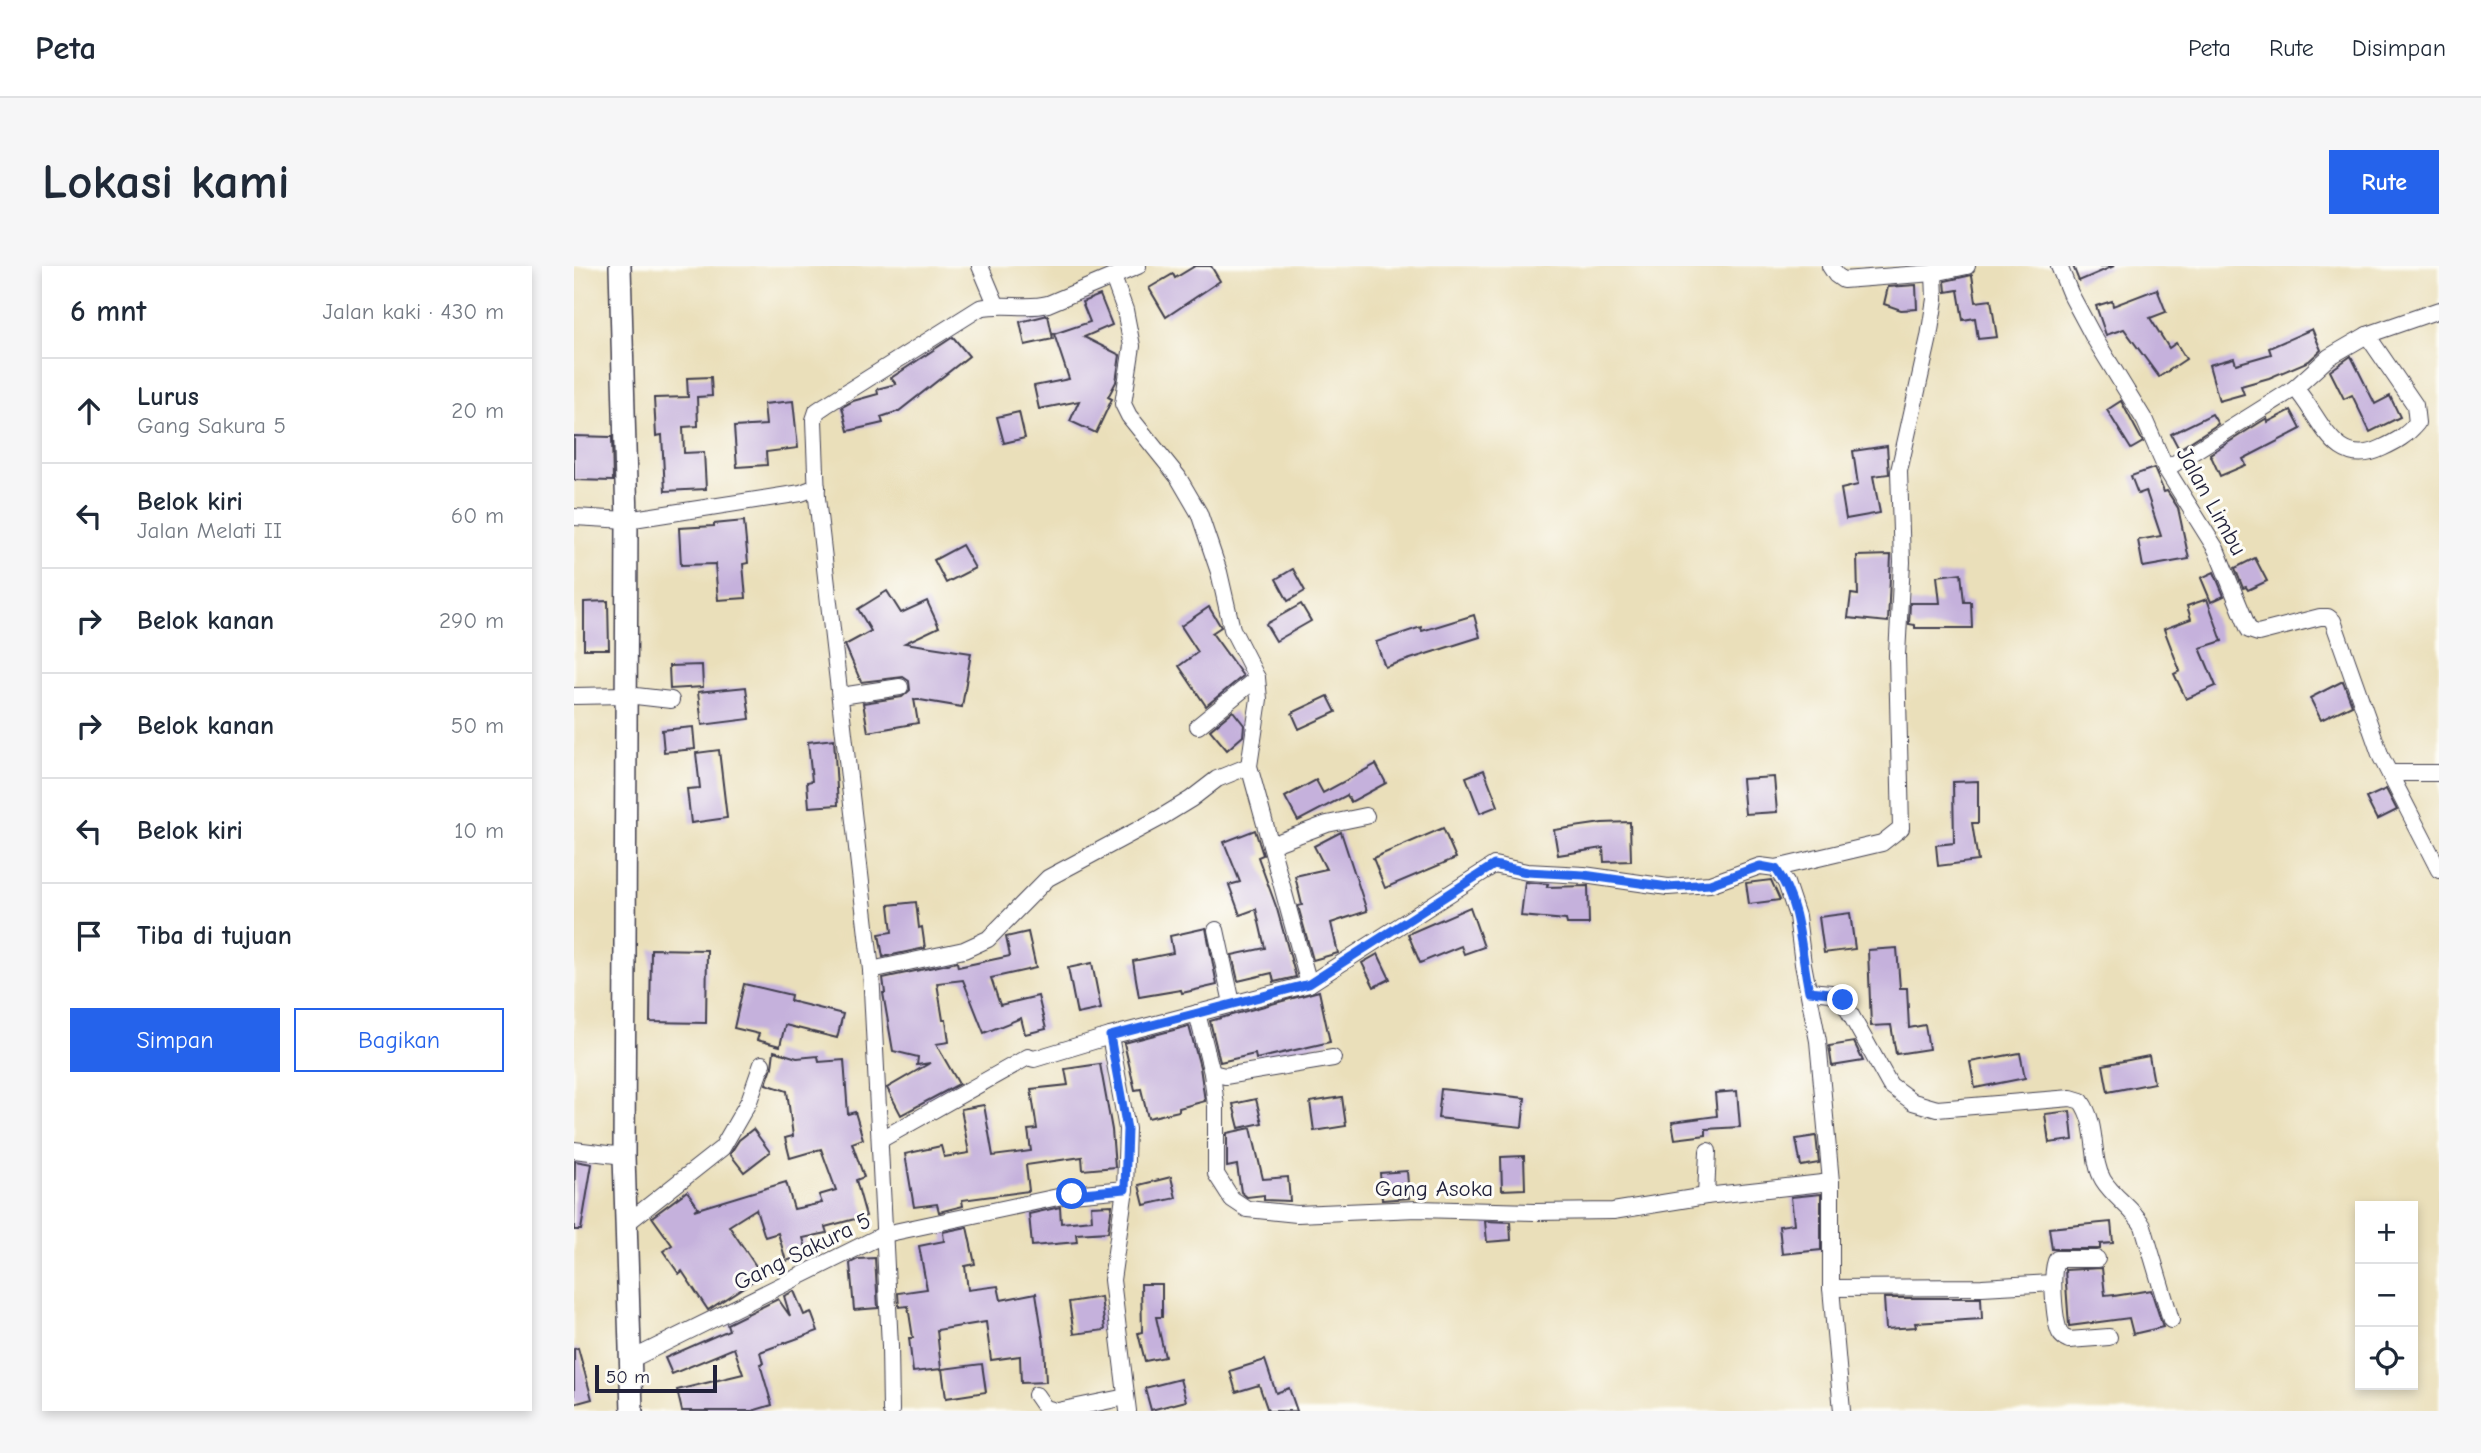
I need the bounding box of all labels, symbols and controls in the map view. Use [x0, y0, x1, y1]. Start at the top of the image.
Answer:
text: Peta [35, 29, 96, 67]
text: Peta [2188, 34, 2231, 62]
text: Rute [2269, 34, 2314, 62]
text: Disimpan [2352, 34, 2446, 62]
button: Rute [2329, 150, 2439, 214]
text: Lokasi kami [42, 154, 290, 210]
text: 6 mnt [70, 294, 146, 329]
text: Jalan kaki · 430 m [323, 298, 504, 325]
text: Lurus [137, 382, 199, 412]
icon: ahead [70, 392, 108, 430]
text: 20 m [451, 397, 504, 424]
text: Gang Sakura 5 [137, 412, 286, 439]
street label: Jalan Limbu [2171, 442, 2252, 560]
text: Belok kiri [137, 487, 243, 517]
icon: left [70, 497, 108, 535]
text: 60 m [451, 502, 504, 529]
text: Jalan Melati II [137, 517, 282, 544]
icon: right [70, 602, 108, 640]
text: Belok kanan [137, 606, 274, 636]
text: 290 m [439, 607, 504, 634]
icon: right [70, 707, 108, 745]
text: Belok kanan [137, 711, 274, 741]
text: 50 m [451, 712, 504, 739]
icon: left [70, 812, 108, 850]
text: Belok kiri [137, 816, 243, 846]
text: 10 m [454, 817, 504, 844]
icon: arrive [70, 917, 108, 955]
text: Tiba di tujuan [137, 921, 292, 951]
route end [1827, 984, 1858, 1015]
button: Simpan [70, 1008, 280, 1072]
button: Bagikan [294, 1008, 504, 1072]
street label: Gang Asoka [1375, 1175, 1493, 1202]
route start [1056, 1178, 1087, 1209]
map controls [2355, 1201, 2418, 1390]
button: + [2355, 1201, 2418, 1264]
street label: Gang Sakura 5 [729, 1207, 875, 1296]
button: − [2355, 1264, 2418, 1327]
button: locate [2355, 1327, 2418, 1390]
scale bar [595, 1362, 718, 1394]
text: 50 m [606, 1366, 650, 1388]

